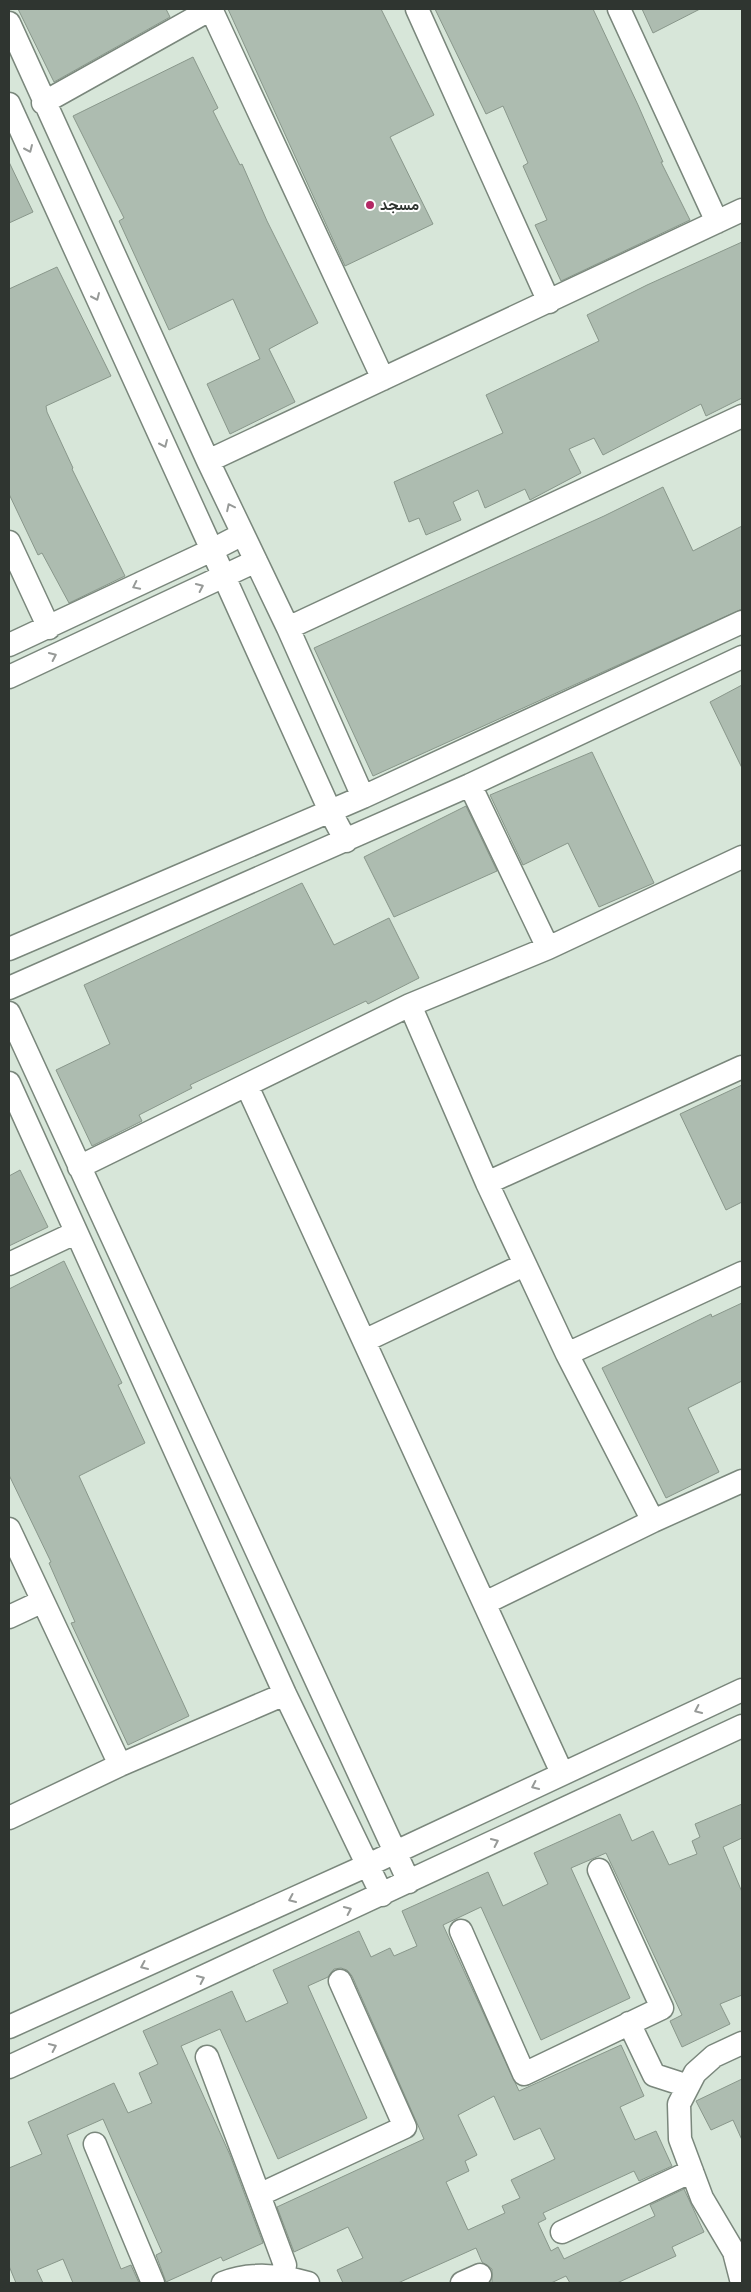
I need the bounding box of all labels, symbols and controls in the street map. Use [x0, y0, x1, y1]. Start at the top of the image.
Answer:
one-way arrow [23, 144, 33, 153]
place label: مسجد [380, 196, 419, 214]
marker: مسجد [364, 199, 376, 211]
one-way arrow [90, 291, 100, 300]
one-way arrow [157, 439, 168, 448]
one-way arrow [226, 503, 236, 512]
one-way arrow [132, 580, 141, 590]
one-way arrow [195, 583, 204, 593]
one-way arrow [48, 652, 57, 662]
one-way arrow [694, 1704, 703, 1715]
one-way arrow [531, 1780, 540, 1790]
one-way arrow [490, 1837, 499, 1848]
one-way arrow [288, 1893, 297, 1903]
one-way arrow [343, 1906, 352, 1917]
one-way arrow [140, 1960, 149, 1970]
one-way arrow [196, 1975, 205, 1985]
one-way arrow [48, 2043, 57, 2053]

